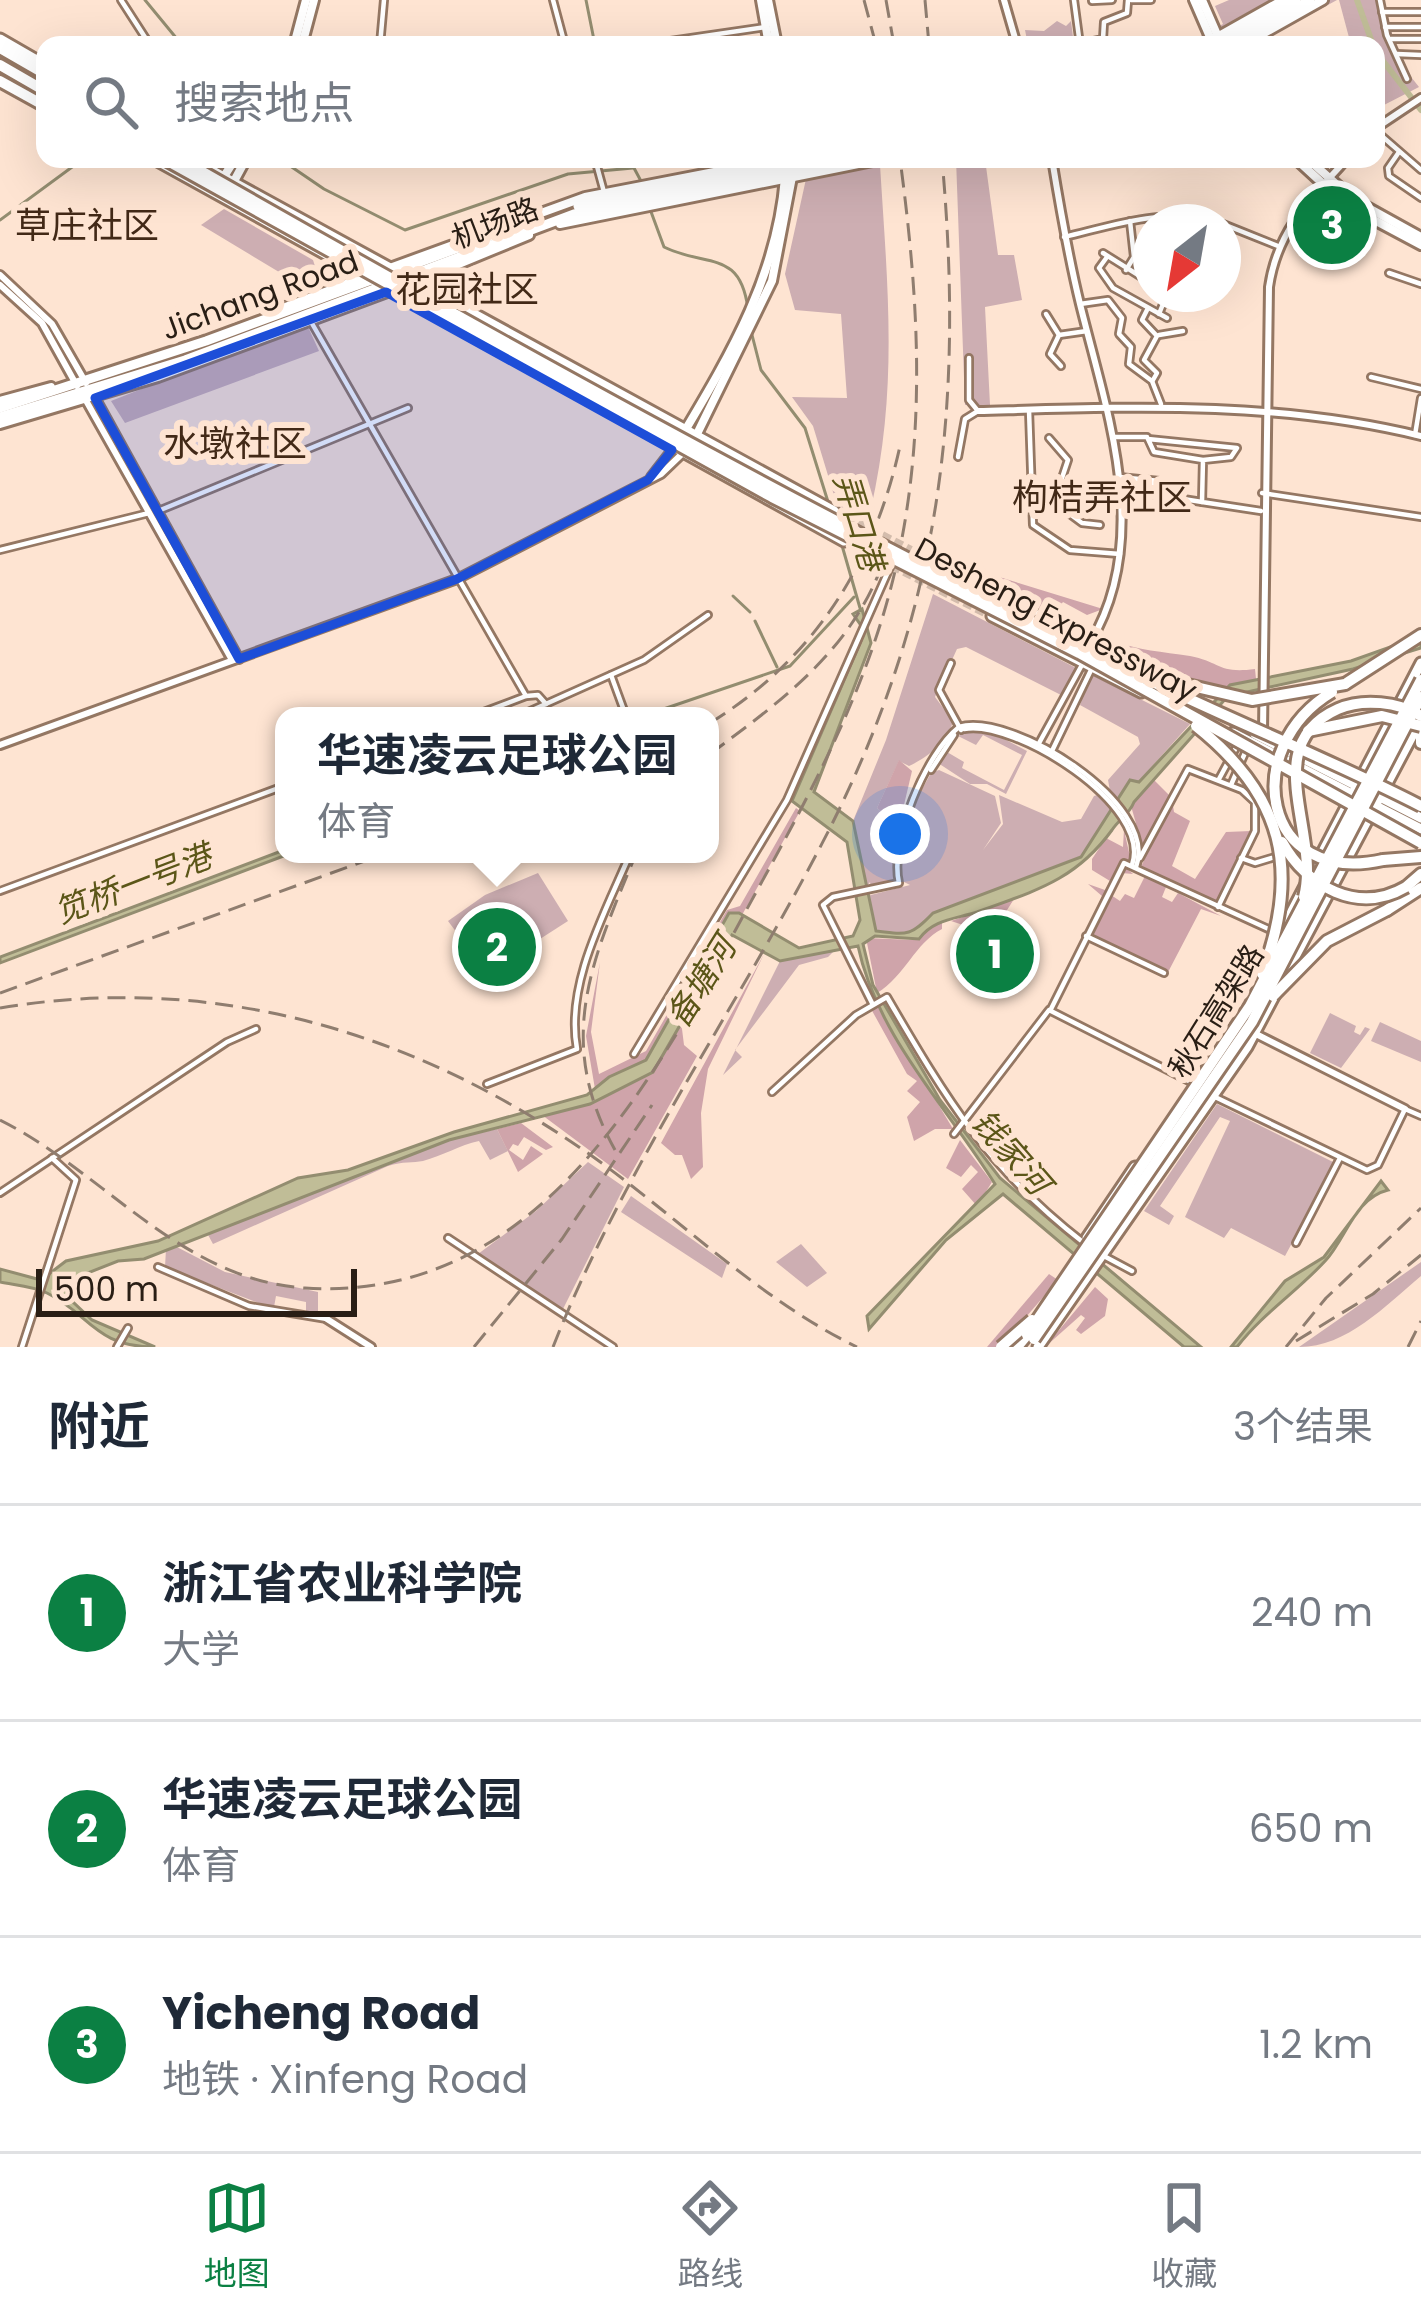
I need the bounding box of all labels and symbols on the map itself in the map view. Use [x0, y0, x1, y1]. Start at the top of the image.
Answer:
pin: 3 [1293, 180, 1371, 270]
street label: 机场路 [445, 187, 545, 259]
district label: 草庄社区 [15, 200, 159, 251]
north arrow [1133, 204, 1241, 312]
street label: Jichang Road [156, 239, 364, 351]
district label: 花园社区 [395, 264, 539, 315]
district label: 水墩社区 [163, 418, 307, 469]
water label: 弄口港 [822, 468, 897, 580]
district label: 枸桔弄社区 [1012, 472, 1192, 523]
street label: Desheng Expressway [907, 526, 1205, 712]
your location [870, 804, 930, 864]
water label: 笕桥一号港 [48, 831, 222, 936]
pin: 2 [458, 902, 536, 992]
pin: 1 [956, 909, 1034, 999]
water label: 备塘河 [655, 922, 750, 1036]
street label: 秋石高架路 [1158, 936, 1274, 1086]
water label: 钱家河 [961, 1099, 1065, 1209]
scale bar [36, 1263, 357, 1316]

